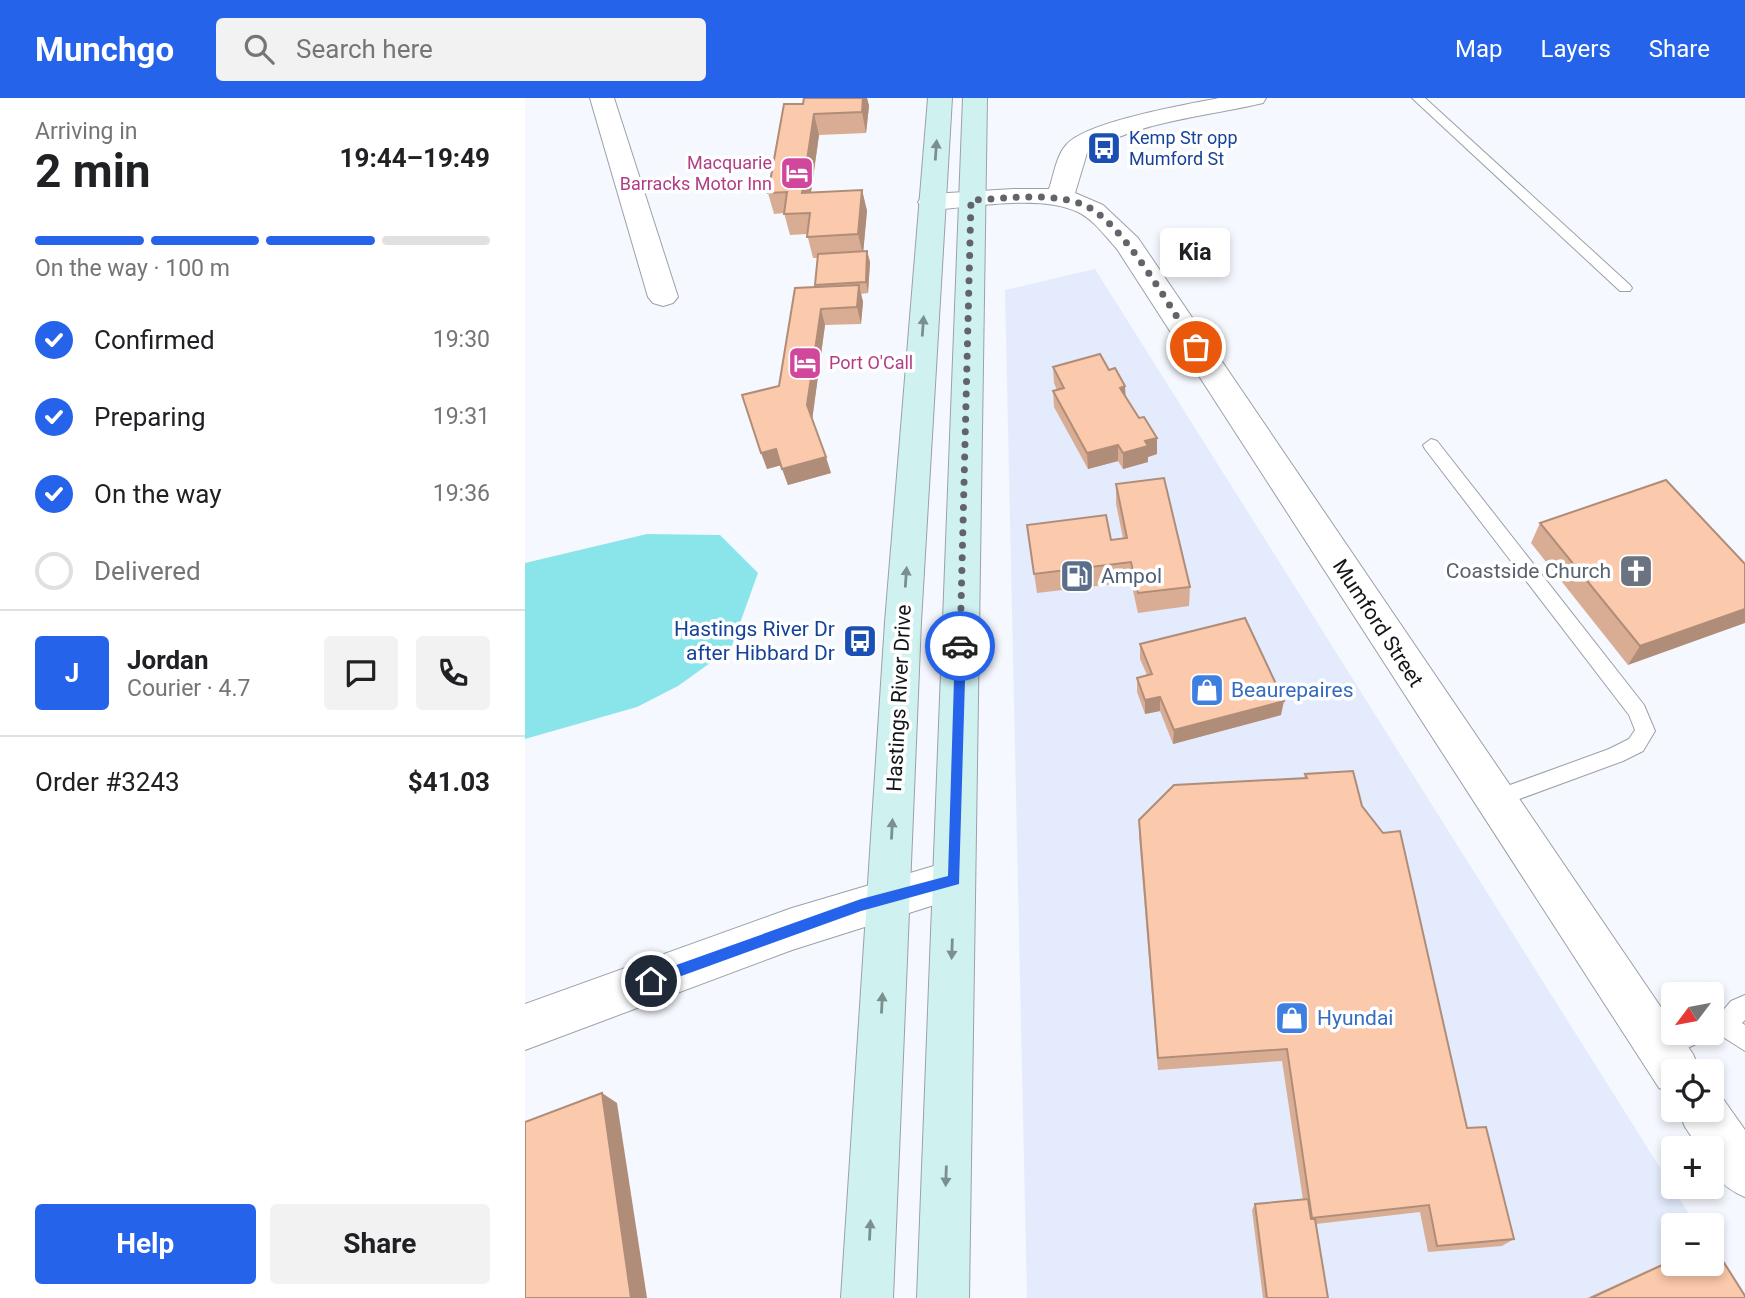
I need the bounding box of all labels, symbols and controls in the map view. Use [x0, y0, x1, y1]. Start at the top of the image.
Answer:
search box [216, 18, 706, 81]
text: Munchgo [35, 30, 174, 69]
icon: search [240, 30, 278, 68]
text: Search here [296, 34, 433, 64]
text: Map [1455, 35, 1503, 63]
text: Layers [1541, 35, 1611, 63]
text: Share [1649, 35, 1710, 63]
text: Arriving in [35, 118, 138, 145]
place label: Kemp Str opp Mumford St [1129, 127, 1238, 169]
bus stop icon: Kemp Str opp Mumford St [1085, 129, 1123, 167]
one-way arrow [931, 139, 942, 161]
text: 19:44–19:49 [340, 143, 490, 173]
text: 2 min [35, 144, 151, 198]
place label: Macquarie Barracks Motor Inn [620, 152, 772, 194]
hotel icon: Macquarie Barracks Motor Inn [778, 154, 816, 192]
callout: Kia [1161, 228, 1231, 277]
text: Kia [1178, 239, 1212, 266]
text: On the way · 100 m [35, 255, 230, 282]
one-way arrow [918, 315, 929, 337]
pin [1166, 317, 1226, 377]
icon: check [35, 321, 73, 359]
text: Confirmed [94, 325, 215, 355]
text: 19:30 [433, 326, 490, 353]
icon: bag [1177, 328, 1215, 366]
hotel icon: Port O'Call [786, 344, 824, 382]
place label: Port O'Call [829, 352, 913, 373]
icon: check [35, 398, 73, 436]
text: Preparing [94, 402, 206, 432]
text: 19:31 [433, 403, 490, 430]
icon: check [35, 475, 73, 513]
text: On the way [94, 479, 222, 509]
text: 19:36 [433, 480, 490, 507]
church icon: Coastside Church [1617, 552, 1655, 590]
street label: Mumford Street [1328, 555, 1428, 691]
text: Delivered [94, 556, 201, 586]
fuel station icon: Ampol [1058, 557, 1096, 595]
place label: Coastside Church [1446, 559, 1611, 583]
place label: Ampol [1101, 564, 1162, 588]
one-way arrow [901, 566, 912, 588]
street label: Hastings River Drive [882, 604, 916, 792]
courier [925, 611, 995, 681]
place label: Hastings River Dr after Hibbard Dr [674, 617, 835, 665]
bus stop icon: Hastings River Dr after Hibbard Dr [841, 622, 879, 660]
icon: car [941, 627, 979, 665]
button: chat [324, 636, 398, 710]
button: phone [416, 636, 490, 710]
text: Jordan [127, 645, 209, 675]
text: J [65, 658, 79, 688]
shop icon: Beaurepaires [1188, 671, 1226, 709]
text: Courier · 4.7 [127, 675, 250, 702]
place label: Beaurepaires [1231, 678, 1354, 702]
text: Order #3243 [35, 767, 180, 797]
text: $41.03 [408, 767, 490, 797]
one-way arrow [887, 818, 898, 840]
one-way arrow [947, 938, 958, 960]
pin [621, 951, 681, 1011]
icon: home [632, 962, 670, 1000]
north arrow [1661, 982, 1724, 1045]
map controls [1661, 982, 1724, 1276]
one-way arrow [877, 991, 888, 1013]
shop icon: Hyundai [1273, 999, 1311, 1037]
place label: Hyundai [1317, 1006, 1393, 1030]
button: locate [1661, 1059, 1724, 1122]
button: + [1661, 1136, 1724, 1199]
one-way arrow [941, 1165, 952, 1187]
button: Help [35, 1204, 256, 1284]
button: Share [270, 1204, 490, 1284]
button: − [1661, 1213, 1724, 1276]
one-way arrow [865, 1219, 876, 1241]

